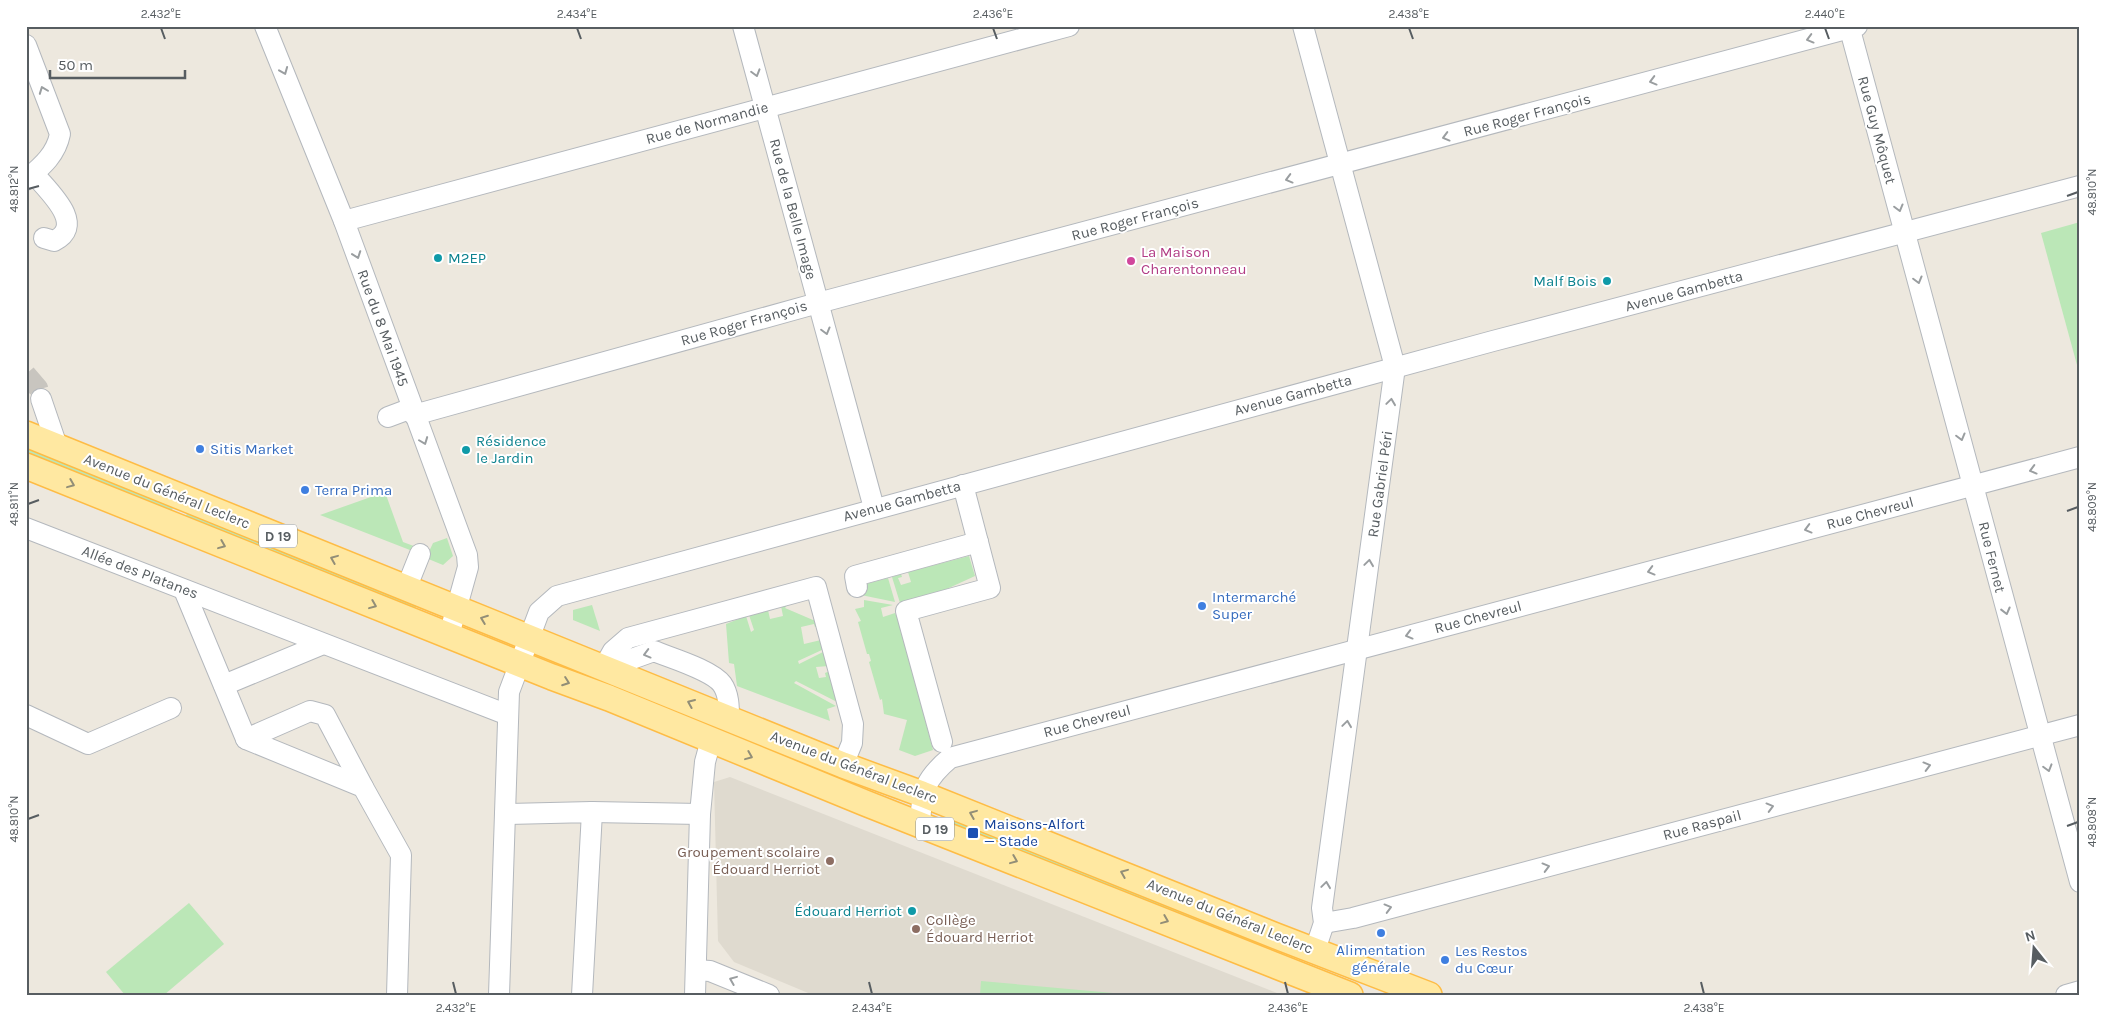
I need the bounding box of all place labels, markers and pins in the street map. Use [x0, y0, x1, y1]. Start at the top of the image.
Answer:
place label: La Maison Charentonneau [1141, 243, 1247, 278]
place label: M2EP [448, 249, 486, 267]
marker: M2EP [432, 252, 444, 264]
marker: La Maison Charentonneau [1125, 255, 1137, 267]
place label: Malf Bois [1533, 272, 1597, 290]
marker: Malf Bois [1601, 275, 1613, 287]
place label: Résidence le Jardin [476, 432, 546, 467]
place label: Sitis Market [210, 440, 294, 458]
marker: Sitis Market [194, 443, 206, 455]
marker: Résidence le Jardin [460, 444, 472, 456]
place label: Terra Prima [315, 481, 392, 499]
marker: Terra Prima [299, 484, 311, 496]
place label: Intermarché Super [1212, 588, 1296, 623]
marker: Intermarché Super [1196, 600, 1208, 612]
place label: Maisons-Alfort — Stade [984, 815, 1085, 850]
marker: Maisons-Alfort — Stade [966, 826, 980, 840]
place label: Groupement scolaire Édouard Herriot [677, 843, 820, 878]
marker: Groupement scolaire Édouard Herriot [824, 855, 836, 867]
place label: Édouard Herriot [794, 902, 902, 920]
marker: Édouard Herriot [906, 905, 918, 917]
place label: Collège Édouard Herriot [926, 911, 1034, 946]
marker: Collège Édouard Herriot [910, 923, 922, 935]
marker: Alimentation générale [1375, 927, 1387, 939]
place label: Alimentation générale [1336, 941, 1426, 976]
place label: Les Restos du Cœur [1455, 942, 1528, 977]
marker: Les Restos du Cœur [1439, 954, 1451, 966]

